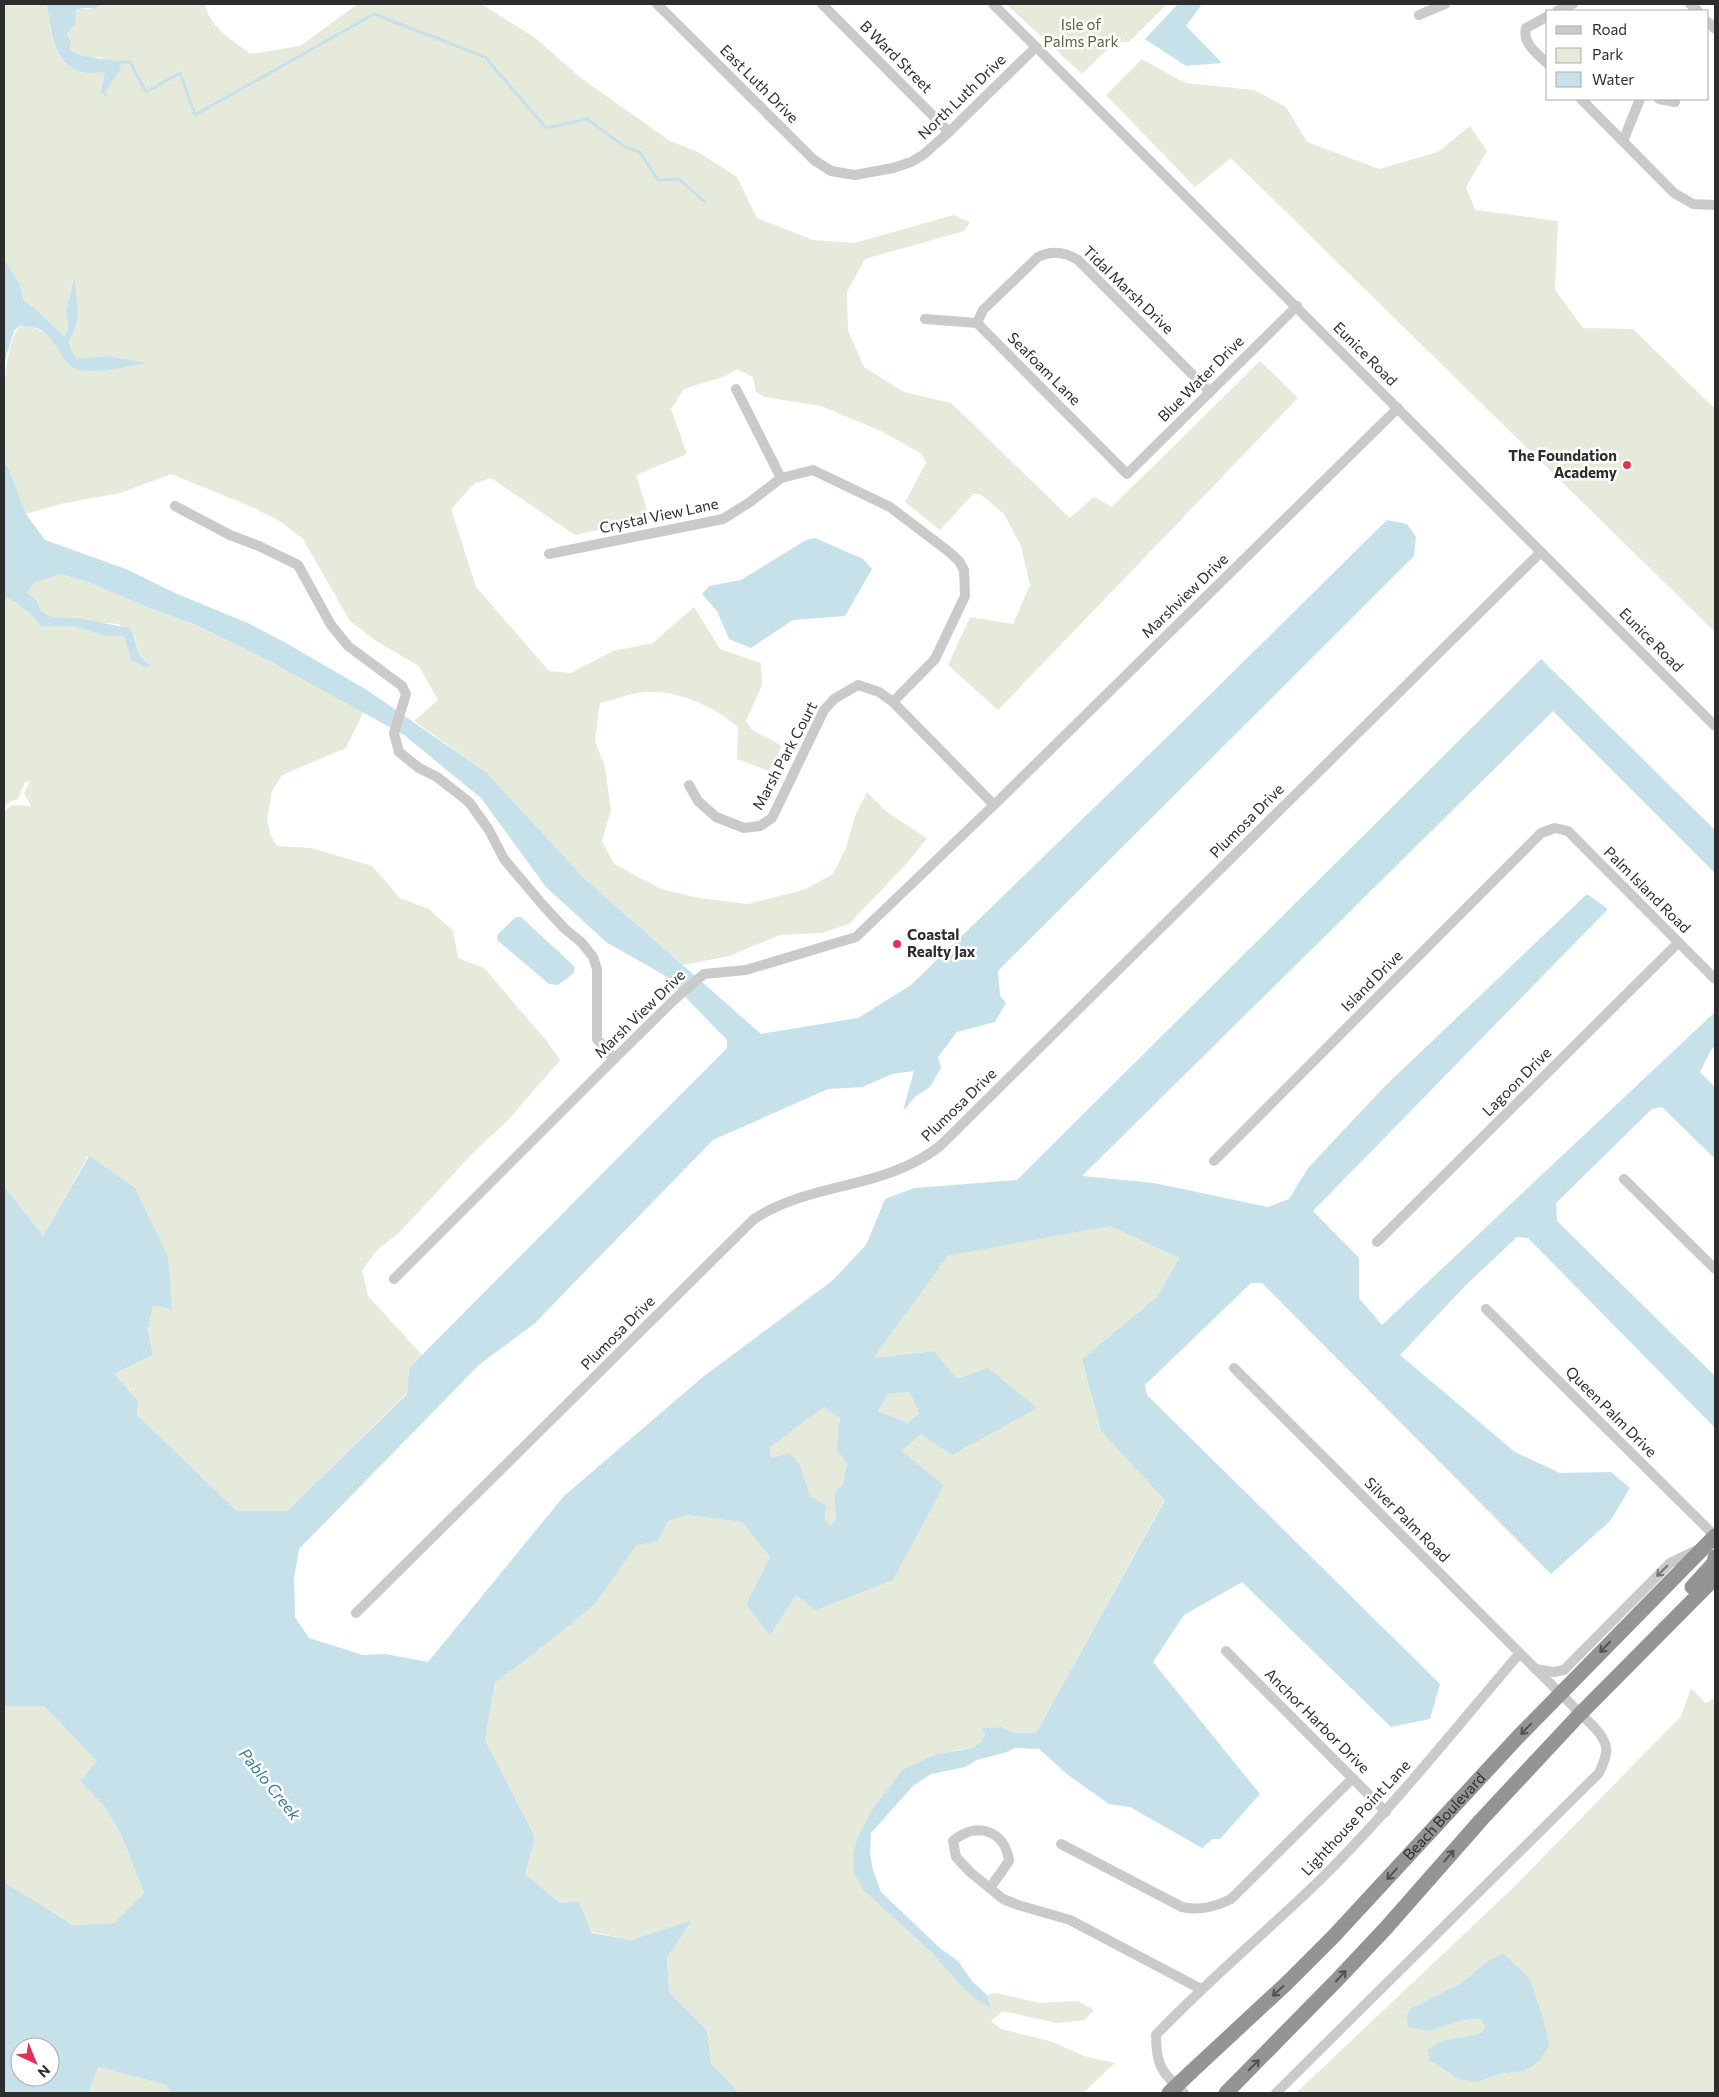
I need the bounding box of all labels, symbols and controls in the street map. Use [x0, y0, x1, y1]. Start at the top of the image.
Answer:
legend [1546, 10, 1709, 100]
park label: Isle of Palms Park [1043, 15, 1119, 50]
street label: B Ward Street [857, 16, 937, 96]
text: Road [1592, 20, 1627, 38]
street label: East Luth Drive [717, 40, 803, 126]
text: Park [1592, 45, 1623, 63]
street label: North Luth Drive [914, 50, 1009, 143]
text: Water [1592, 70, 1634, 88]
street label: Tidal Marsh Drive [1080, 241, 1178, 337]
street label: Eunice Road [1330, 318, 1401, 389]
street label: Seafoam Lane [1004, 328, 1085, 409]
street label: Blue Water Drive [1154, 332, 1247, 425]
place label: The Foundation Academy [1508, 446, 1618, 481]
marker: The Foundation Academy [1621, 459, 1633, 471]
street label: Crystal View Lane [598, 494, 720, 536]
street label: Marshview Drive [1137, 549, 1231, 641]
street label: Eunice Road [1616, 604, 1687, 675]
street label: Marsh Park Court [748, 698, 820, 813]
street label: Plumosa Drive [1206, 779, 1287, 861]
street label: Palm Island Road [1601, 842, 1695, 936]
place label: Coastal Realty Jax [907, 925, 976, 960]
marker: Coastal Realty Jax [891, 938, 903, 950]
street label: Island Drive [1337, 946, 1406, 1015]
street label: Marsh View Drive [590, 965, 688, 1061]
street label: Lagoon Drive [1478, 1043, 1555, 1119]
street label: Plumosa Drive [917, 1064, 1000, 1145]
street label: Plumosa Drive [577, 1291, 658, 1373]
street label: Queen Palm Drive [1562, 1362, 1661, 1461]
street label: Silver Palm Road [1361, 1473, 1454, 1566]
one-way arrow [1657, 1564, 1669, 1576]
one-way arrow [1599, 1640, 1611, 1653]
street label: Anchor Harbor Drive [1262, 1664, 1374, 1776]
one-way arrow [1519, 1723, 1532, 1735]
water label: Pablo Creek [236, 1744, 305, 1824]
street label: Lighthouse Point Lane [1297, 1756, 1414, 1879]
street label: Beach Boulevard [1399, 1768, 1489, 1863]
one-way arrow [1444, 1849, 1455, 1862]
one-way arrow [1386, 1868, 1398, 1881]
one-way arrow [1335, 1970, 1347, 1983]
one-way arrow [1272, 1985, 1285, 1997]
north arrow [10, 2037, 60, 2087]
one-way arrow [1248, 2059, 1261, 2071]
text: N [35, 2062, 54, 2081]

